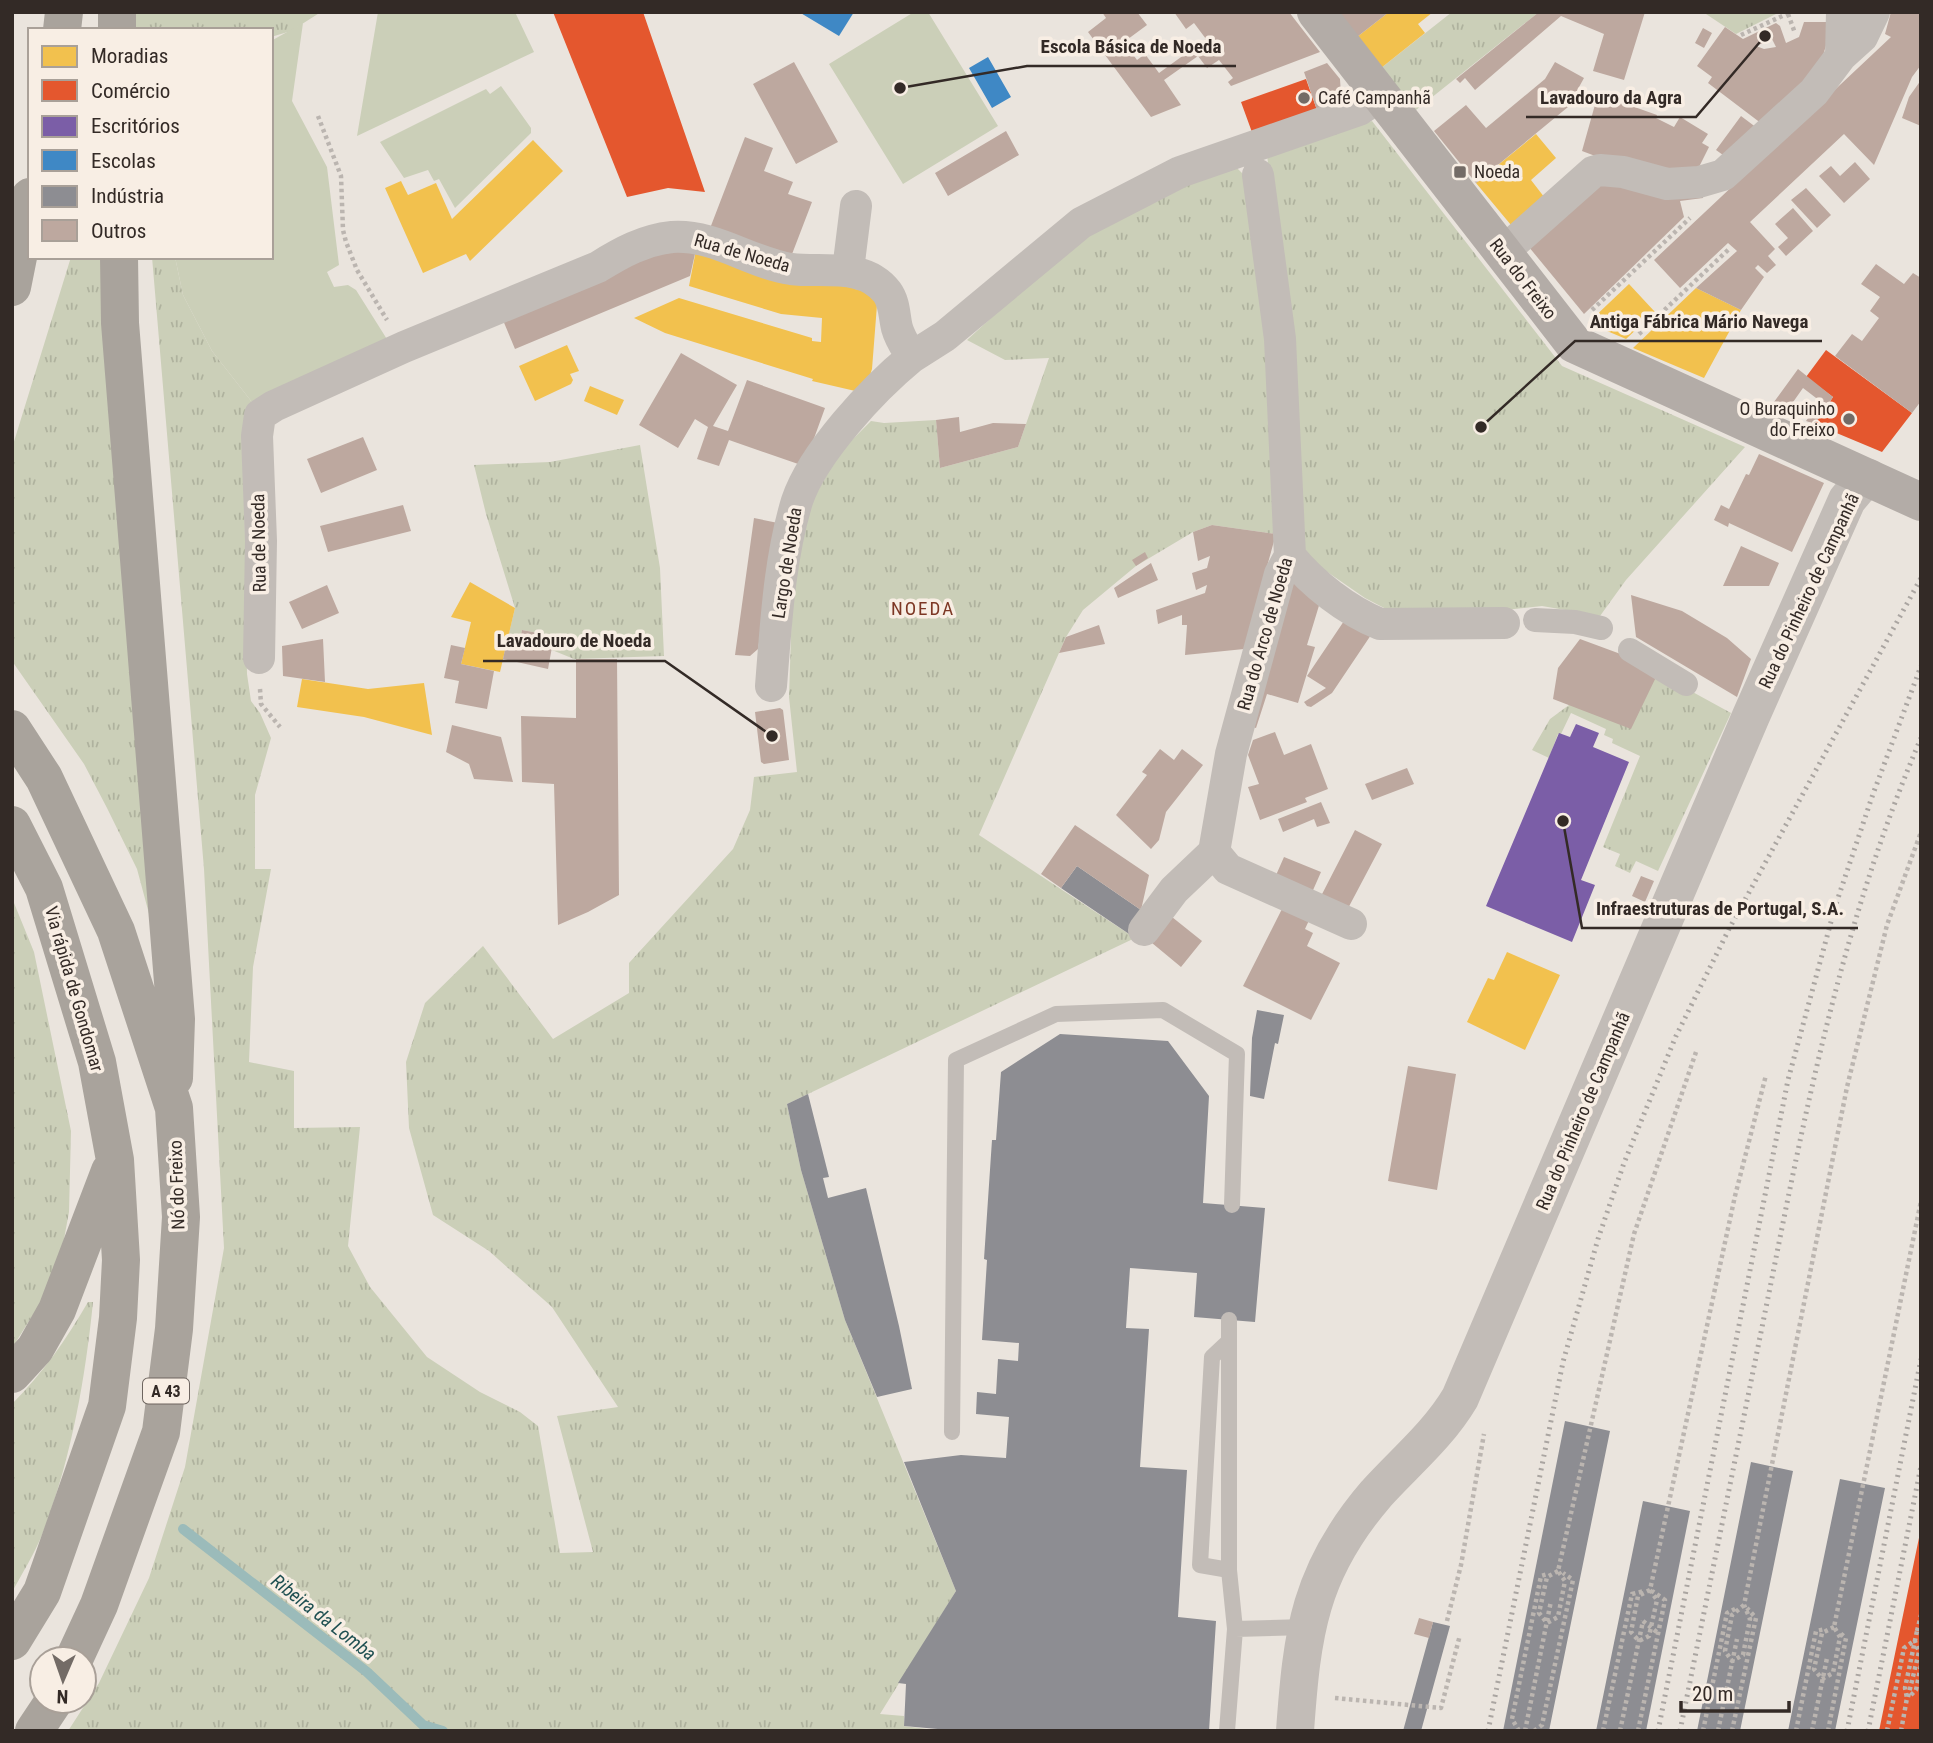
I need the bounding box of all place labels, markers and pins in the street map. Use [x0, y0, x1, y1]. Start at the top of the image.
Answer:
callout: Escola Básica de Noeda [1027, 26, 1236, 66]
callout: Lavadouro da Agra [1526, 77, 1696, 117]
place label: Café Campanhã [1318, 87, 1431, 108]
marker: Café Campanhã [1296, 90, 1312, 106]
place label: Noeda [1474, 161, 1520, 182]
marker: Noeda [1452, 164, 1468, 180]
callout: Antiga Fábrica Mário Navega [1575, 301, 1822, 341]
place label: O Buraquinho do Freixo [1739, 398, 1835, 440]
marker: O Buraquinho do Freixo [1841, 411, 1857, 427]
callout: Lavadouro de Noeda [483, 621, 665, 661]
callout: Infraestruturas de Portugal, S.A. [1582, 888, 1858, 928]

